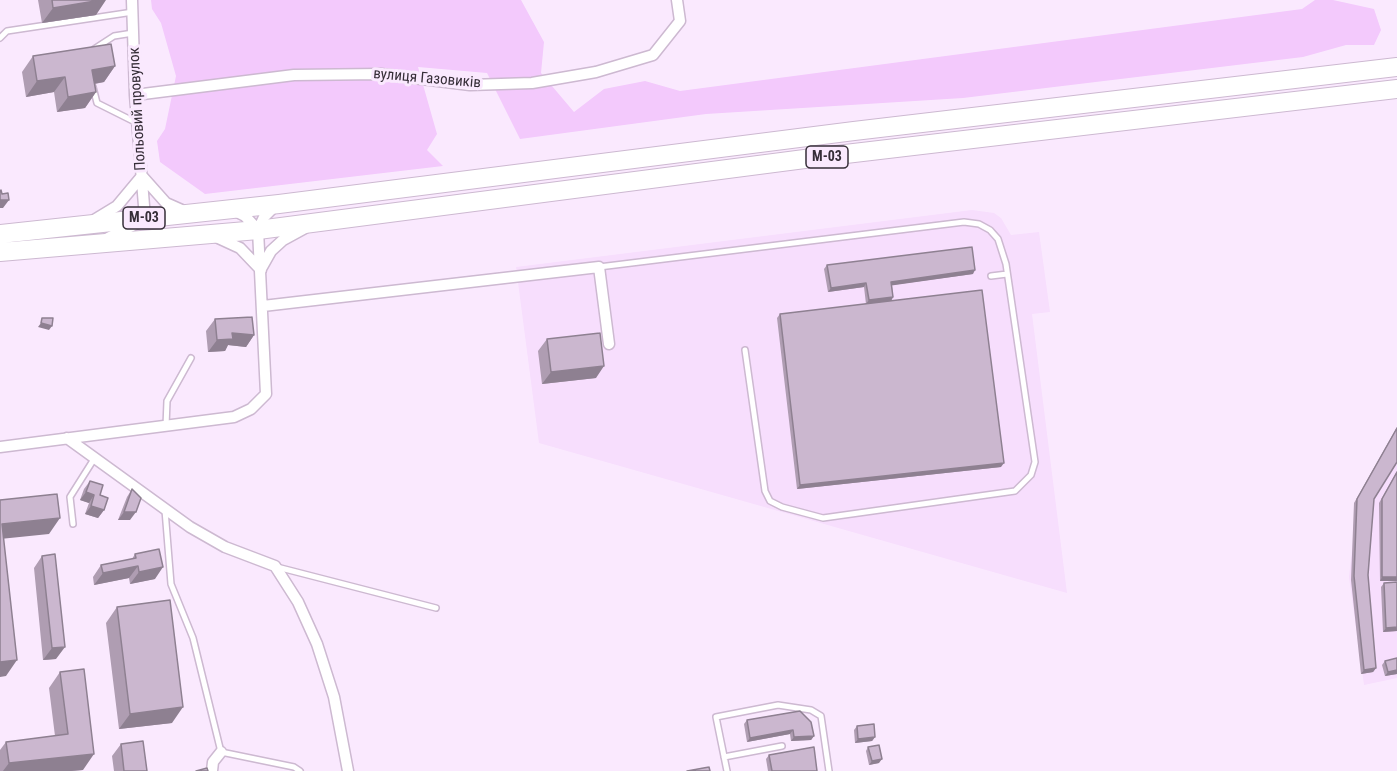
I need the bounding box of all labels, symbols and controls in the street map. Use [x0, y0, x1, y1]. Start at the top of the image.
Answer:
street label: Польовий провулок [126, 47, 150, 171]
street label: вулиця Газовиків [372, 65, 482, 93]
road number: М-03 [806, 146, 848, 168]
road number: М-03 [123, 207, 165, 229]

